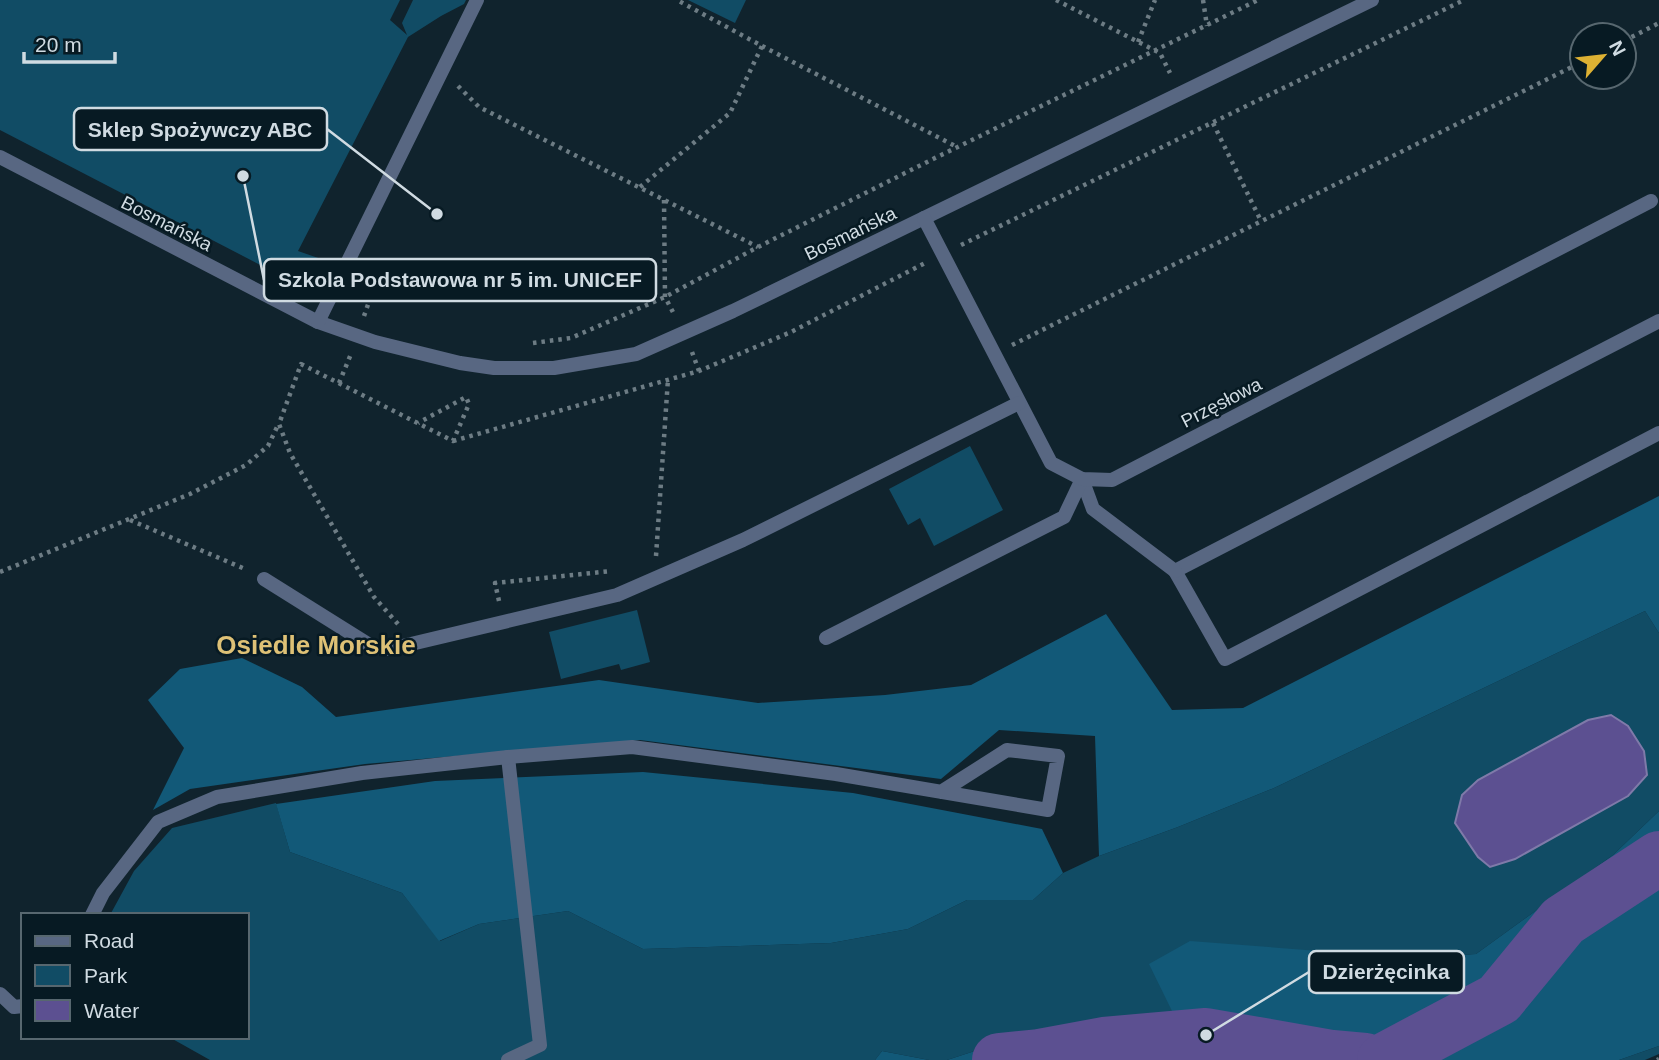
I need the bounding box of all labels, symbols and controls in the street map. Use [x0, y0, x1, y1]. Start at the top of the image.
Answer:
scale bar [24, 21, 116, 65]
north arrow [1568, 21, 1638, 91]
text: 20 m [35, 33, 82, 56]
text: N [1605, 37, 1630, 59]
callout: Sklep Spożywczy ABC [74, 108, 327, 150]
text: Sklep Spożywczy ABC [88, 118, 312, 141]
street label: Bosmańska [118, 192, 216, 256]
street label: Bosmańska [801, 202, 900, 265]
callout: Szkola Podstawowa nr 5 im. UNICEF [264, 259, 656, 301]
text: Szkola Podstawowa nr 5 im. UNICEF [278, 268, 642, 291]
street label: Przęsłowa [1177, 373, 1265, 432]
district label: Osiedle Morskie [216, 630, 416, 660]
legend [21, 913, 248, 1039]
text: Road [84, 929, 134, 952]
callout: Dzierżęcinka [1309, 951, 1464, 993]
text: Dzierżęcinka [1322, 960, 1450, 983]
text: Park [84, 964, 128, 987]
text: Water [84, 999, 139, 1022]

